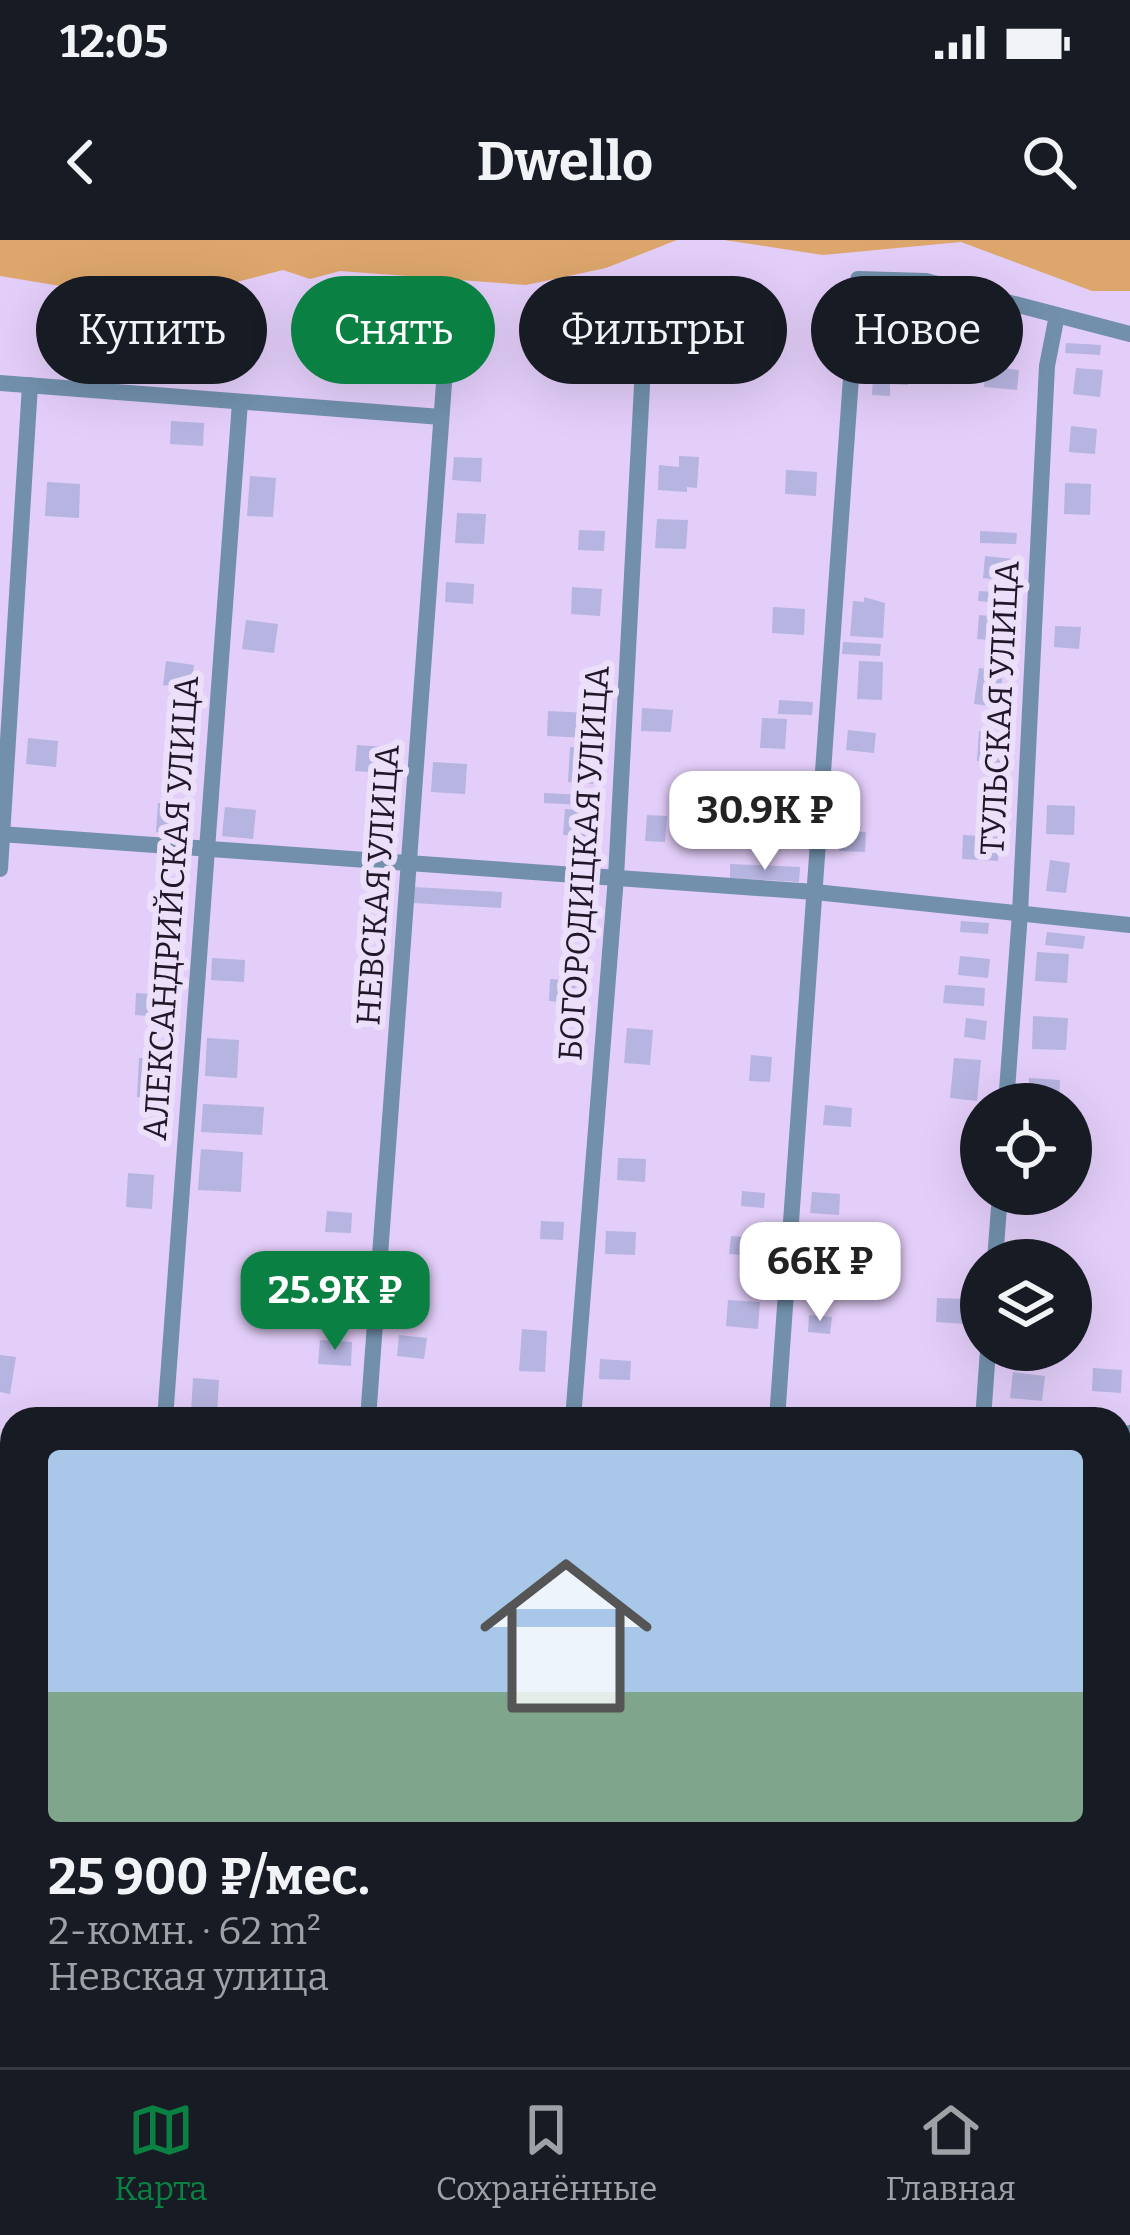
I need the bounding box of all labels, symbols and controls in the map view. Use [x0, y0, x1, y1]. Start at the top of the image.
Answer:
text: 12:05 [60, 15, 168, 69]
icon: back [48, 129, 114, 195]
icon: search [1016, 129, 1082, 195]
text: Dwello [477, 130, 653, 194]
chip: Купить [36, 276, 267, 384]
chip: Снять [291, 276, 495, 384]
chip: Фильтры [519, 276, 787, 384]
chip: Новое [811, 276, 1023, 384]
street label: ТУЛЬСКАЯ УЛИЦА [972, 559, 1028, 856]
street label: БОГОРОДИЦКАЯ УЛИЦА [550, 664, 618, 1062]
street label: АЛЕКСАНДРИЙСКАЯ УЛИЦА [135, 674, 207, 1142]
street label: НЕВСКАЯ УЛИЦА [348, 743, 408, 1027]
pin: 30.9K ₽ [654, 771, 876, 873]
text: 30.9K ₽ [696, 787, 834, 833]
map controls [960, 1083, 1092, 1371]
button: locate [960, 1083, 1092, 1215]
pin: 66K ₽ [736, 1222, 904, 1324]
text: 66K ₽ [767, 1238, 873, 1284]
button: layers [960, 1239, 1092, 1371]
pin: 25.9K ₽ [224, 1251, 446, 1353]
text: 25.9K ₽ [268, 1267, 402, 1313]
icon: home [458, 1528, 674, 1744]
text: 25 900 ₽/мес. [48, 1846, 370, 1908]
text: 2-комн. · 62 m² [48, 1908, 321, 1954]
text: Невская улица [48, 1954, 329, 2000]
tab: Карта [114, 2097, 207, 2209]
tab: Сохранённые [436, 2097, 657, 2209]
tab: Главная [886, 2097, 1016, 2209]

